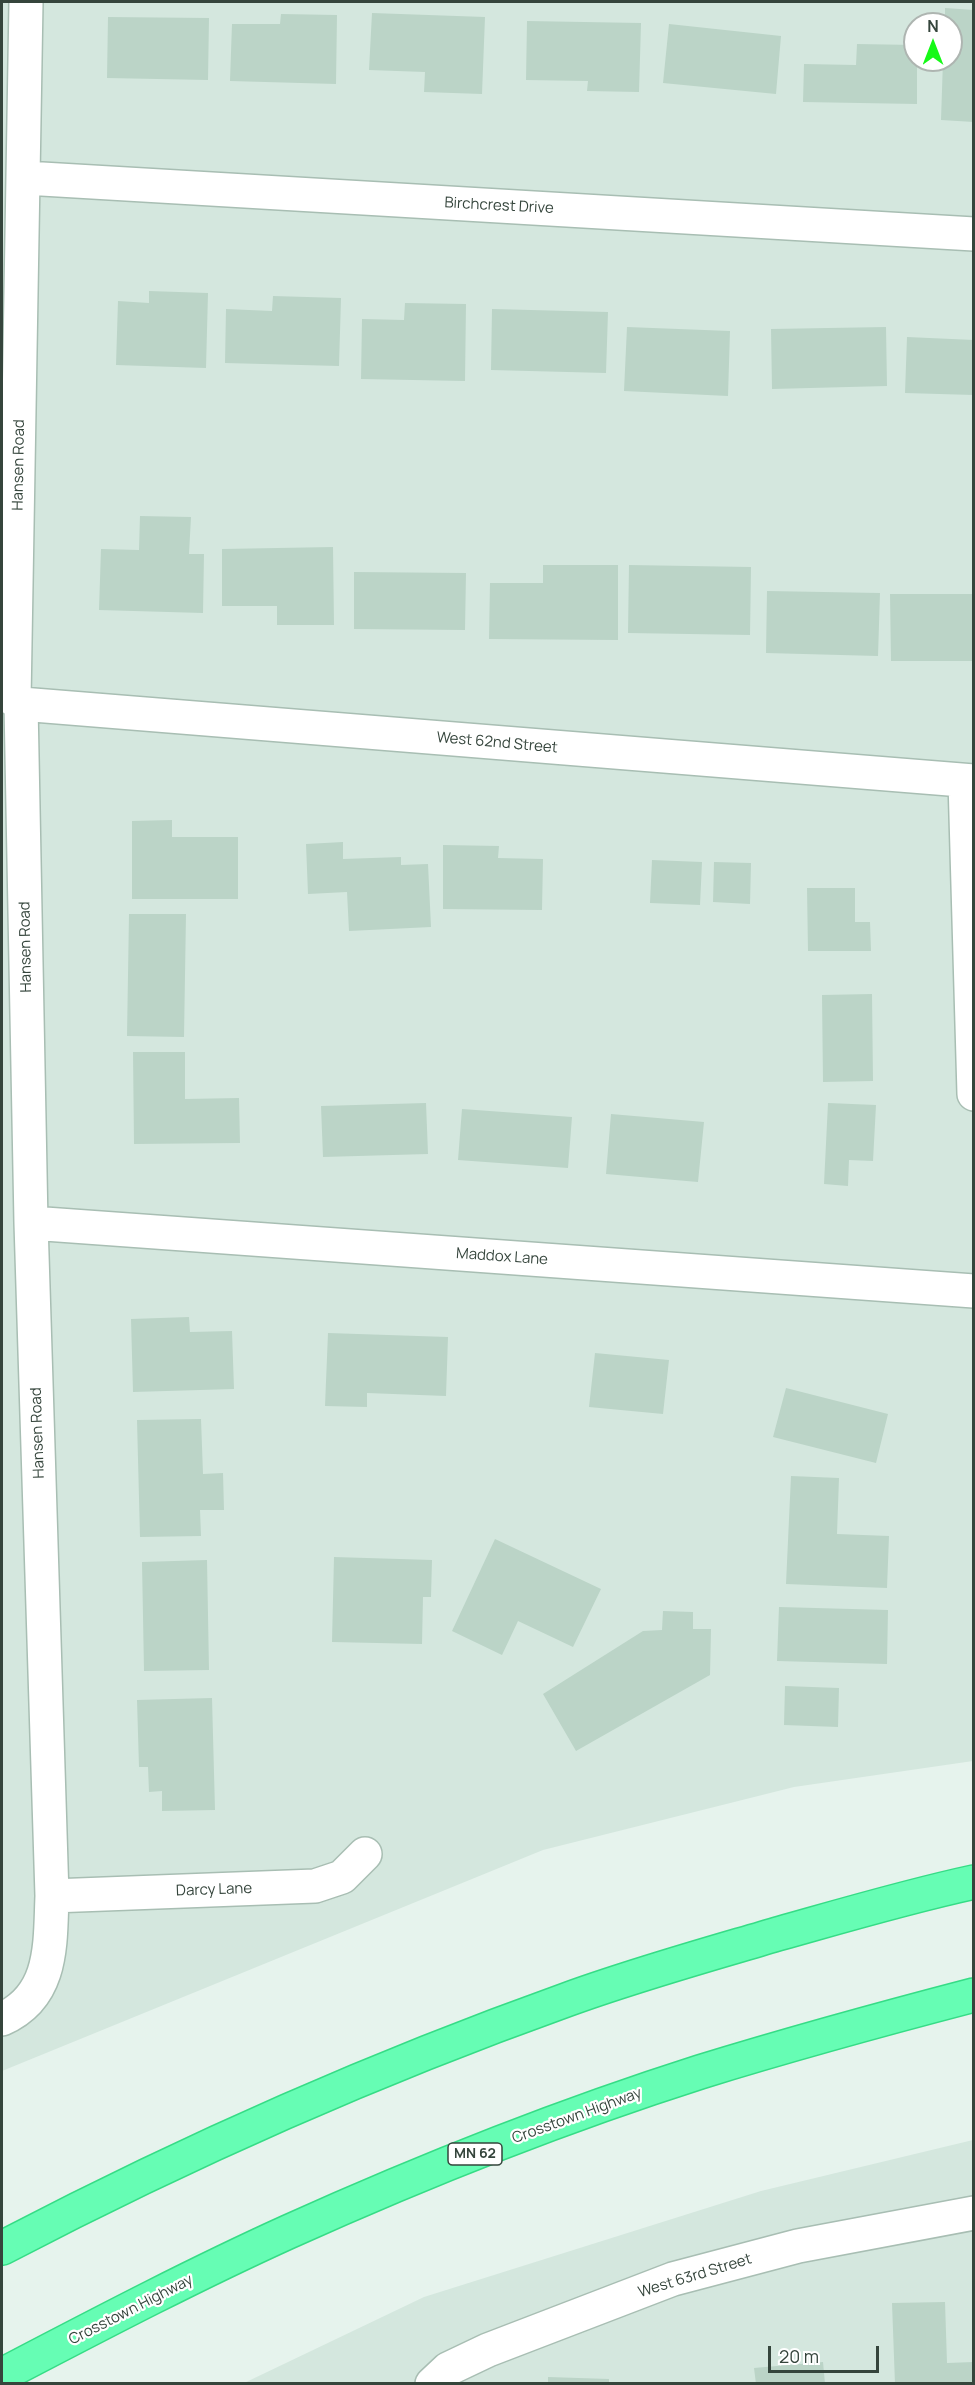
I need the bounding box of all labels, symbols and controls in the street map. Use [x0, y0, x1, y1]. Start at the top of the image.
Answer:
north arrow [903, 12, 963, 72]
text: N [927, 15, 939, 37]
street label: Birchcrest Drive [444, 194, 554, 218]
street label: Hansen Road [9, 419, 29, 511]
street label: West 62nd Street [436, 729, 558, 757]
street label: Hansen Road [16, 901, 36, 993]
street label: Maddox Lane [456, 1245, 548, 1269]
street label: Hansen Road [27, 1387, 49, 1479]
street label: Darcy Lane [176, 1880, 252, 1900]
street label: Crosstown Highway [510, 2084, 644, 2148]
road number: MN 62 [448, 2143, 502, 2165]
street label: West 63rd Street [636, 2250, 754, 2302]
street label: Crosstown Highway [66, 2271, 196, 2349]
scale bar [771, 2334, 882, 2372]
text: 20 m [779, 2344, 819, 2368]

